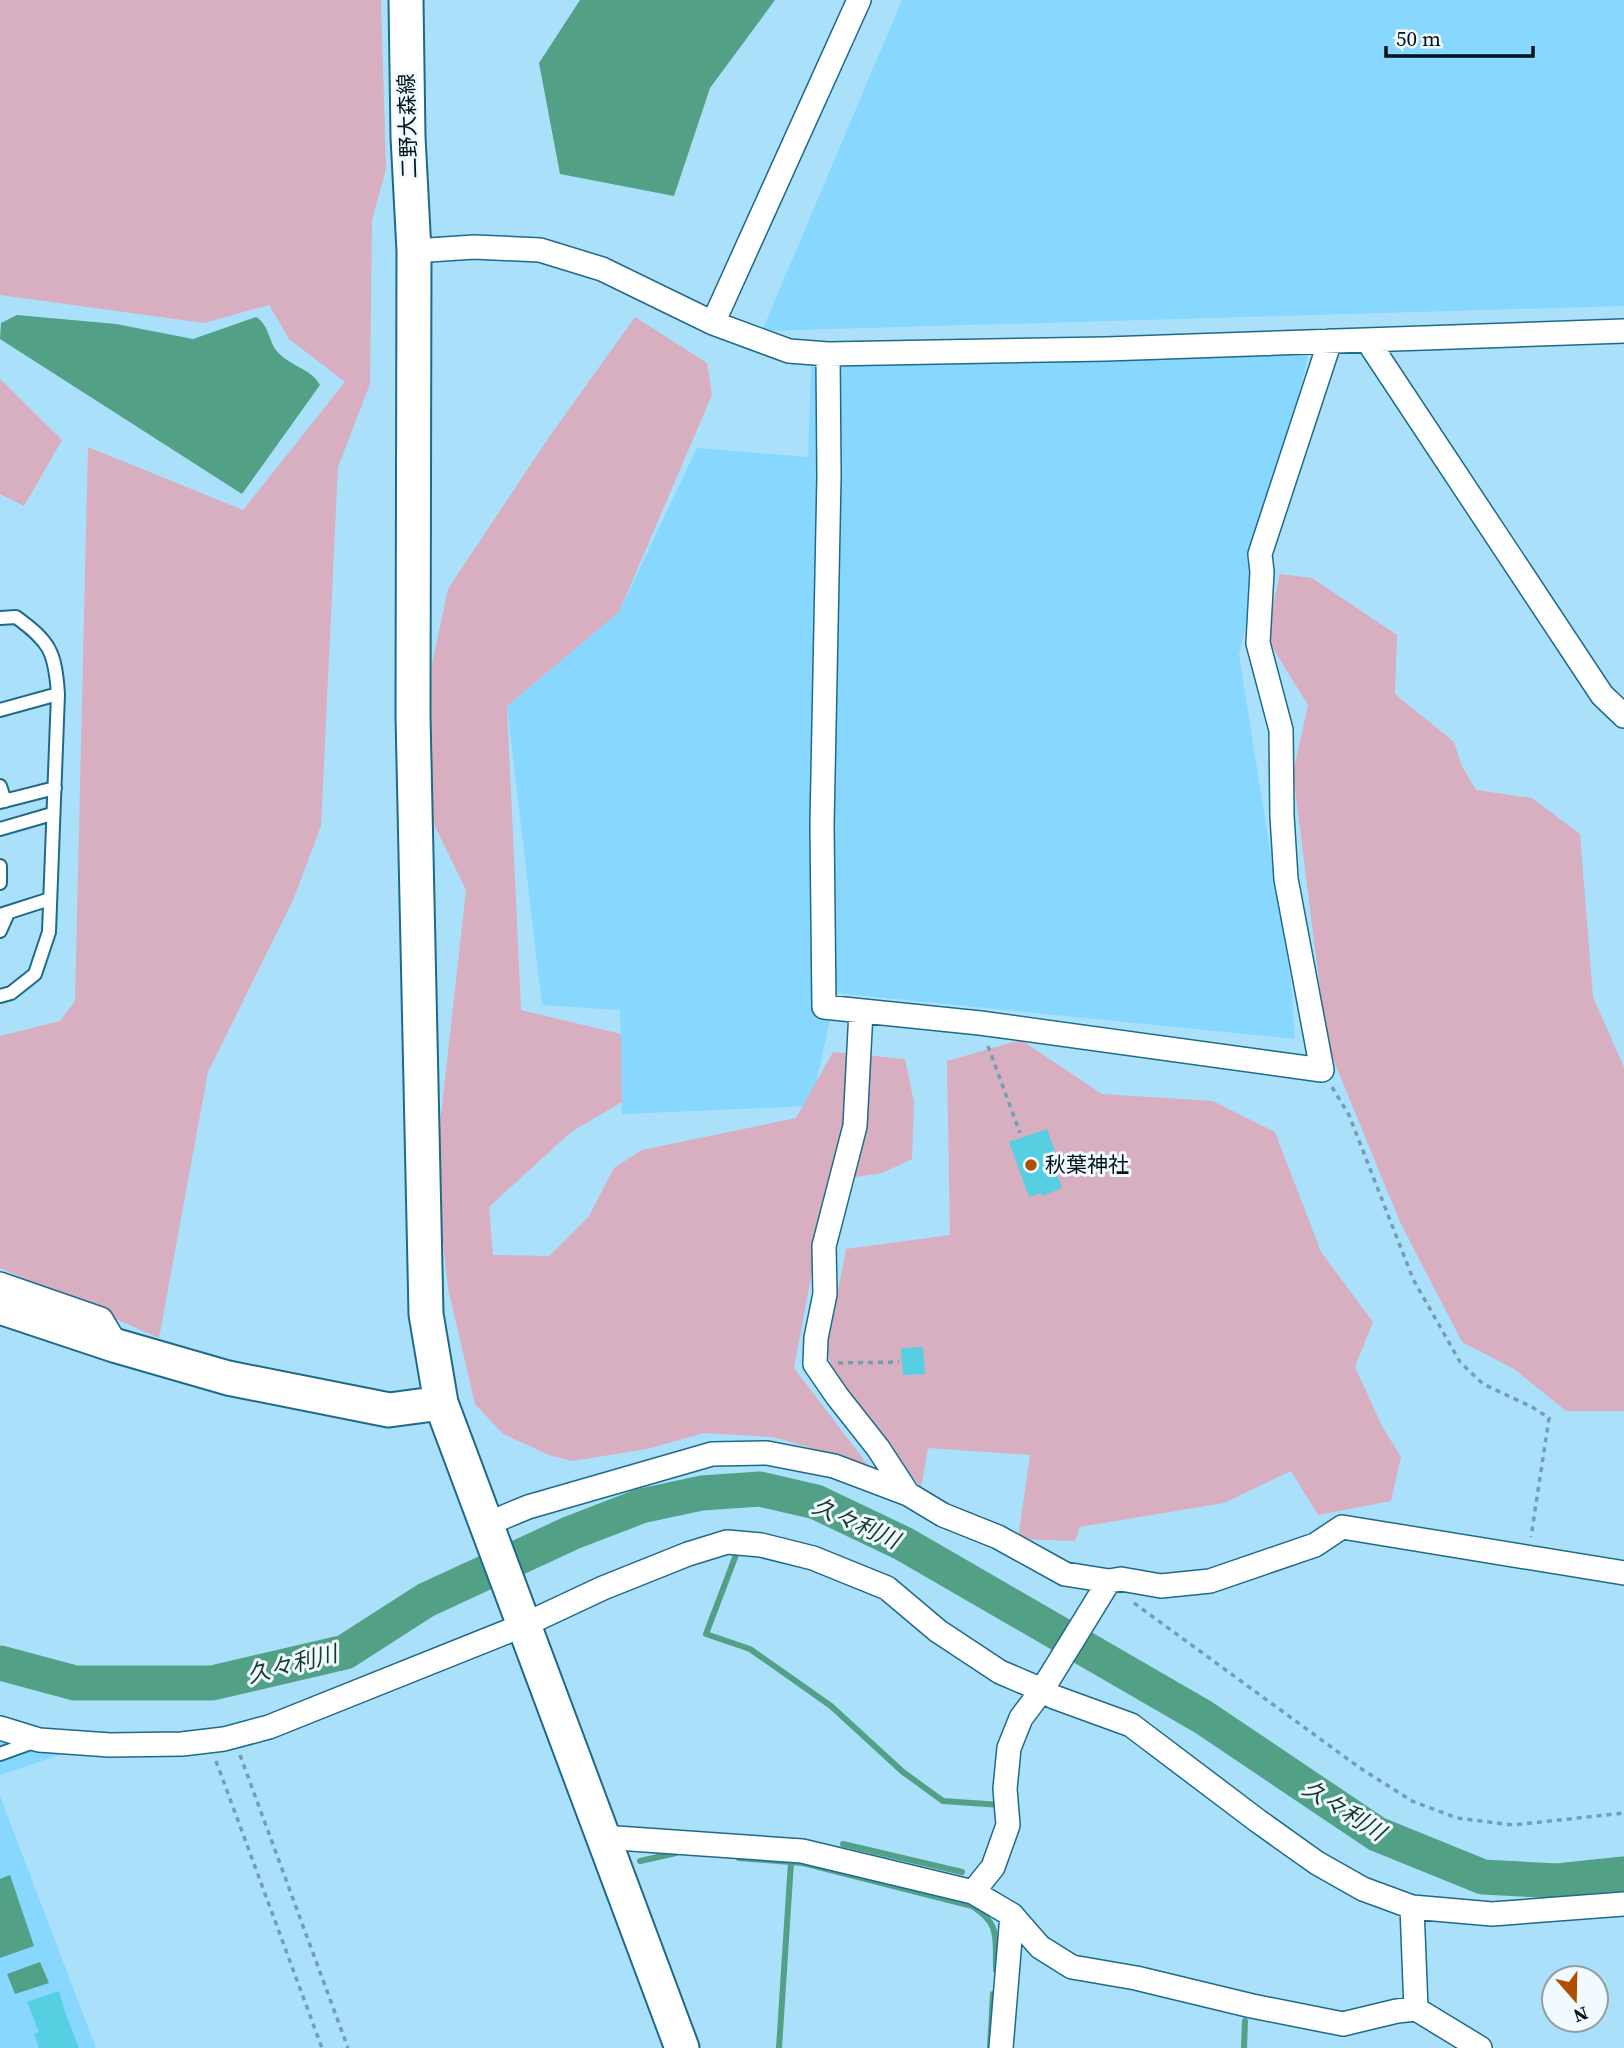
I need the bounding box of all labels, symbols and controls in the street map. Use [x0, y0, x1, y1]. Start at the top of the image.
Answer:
scale bar [1386, 14, 1533, 58]
text: 50 m [1396, 24, 1441, 53]
street label: 二野大森線 [391, 73, 424, 179]
place label: 秋葉神社 [1045, 1150, 1129, 1179]
marker: 秋葉神社 [1023, 1157, 1039, 1173]
water label: 久々利川 [807, 1490, 907, 1558]
water label: 久々利川 [243, 1637, 343, 1691]
water label: 久々利川 [1297, 1772, 1394, 1850]
north arrow [1540, 1964, 1610, 2034]
text: N [1570, 2000, 1592, 2030]

